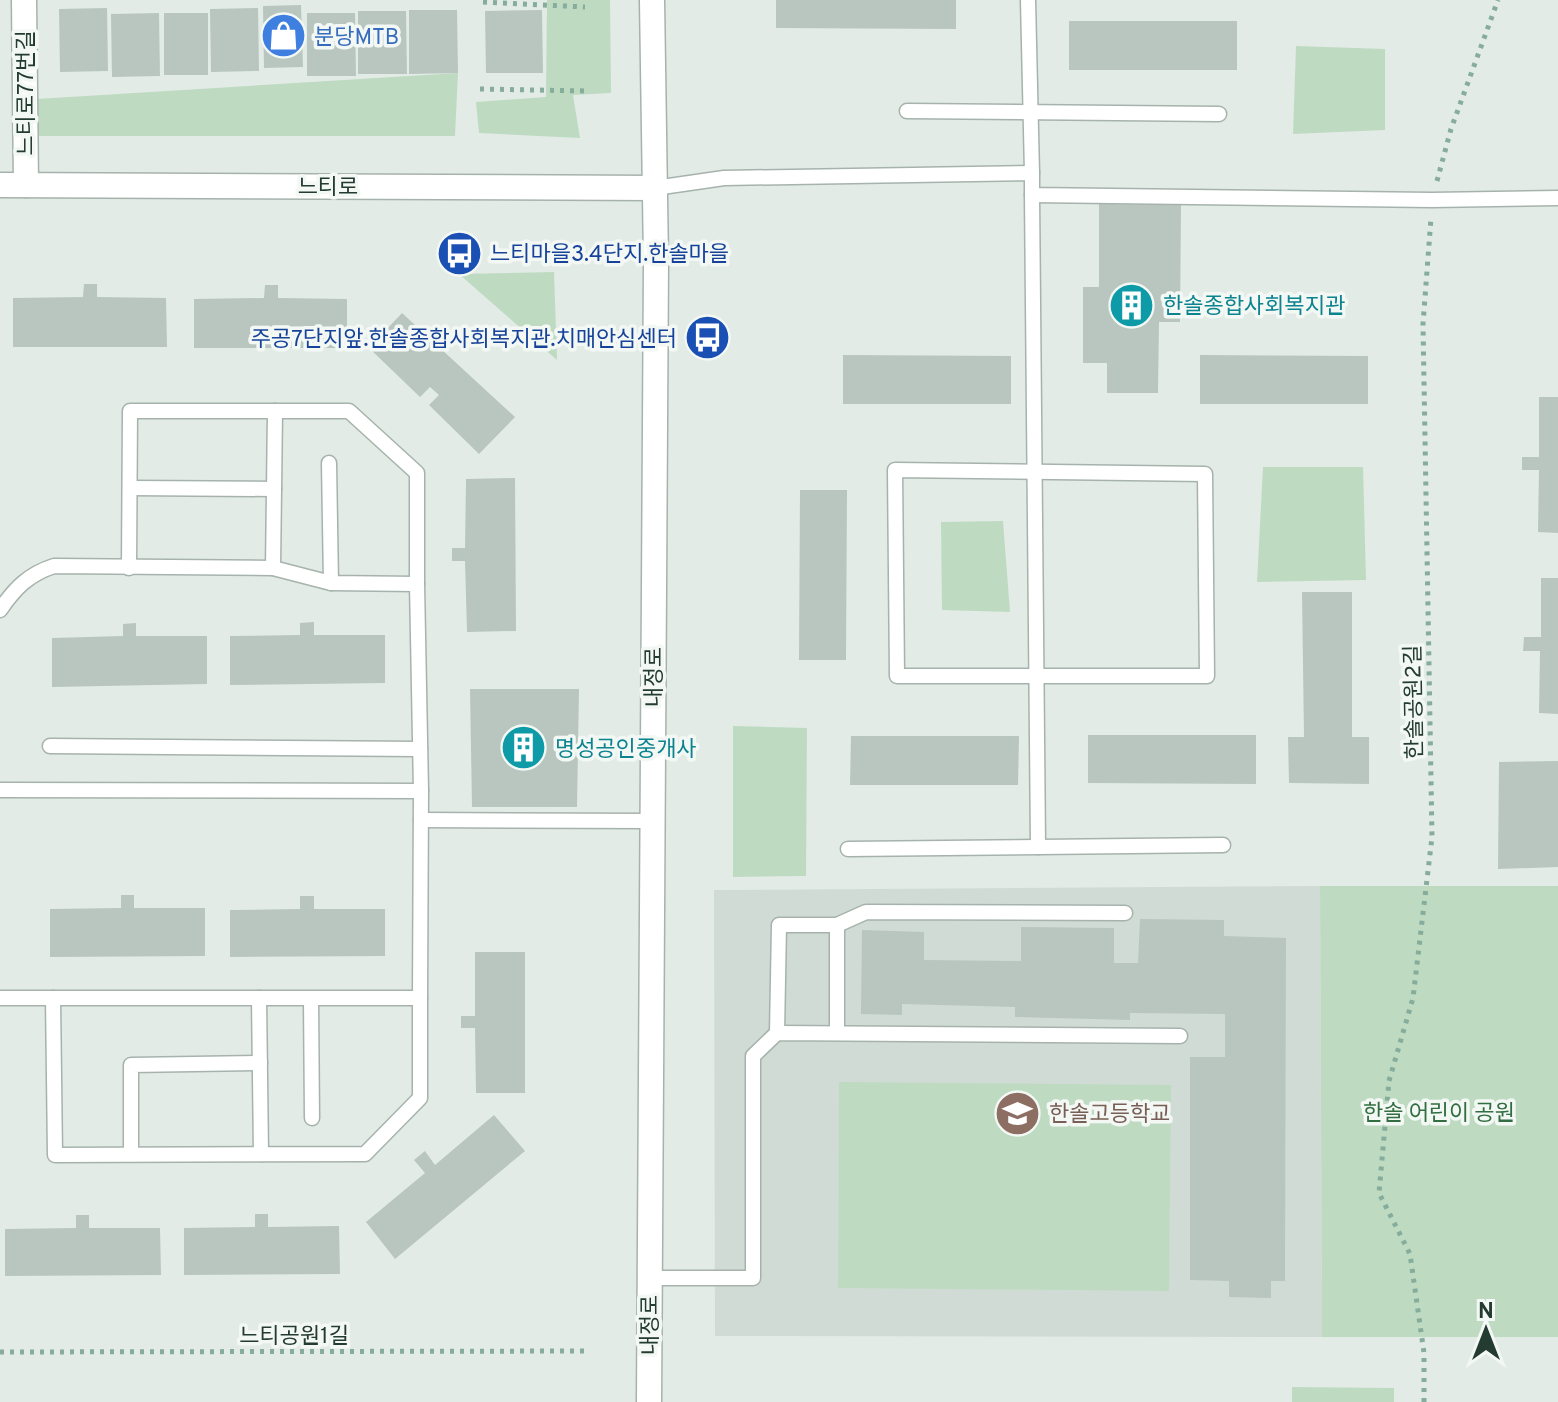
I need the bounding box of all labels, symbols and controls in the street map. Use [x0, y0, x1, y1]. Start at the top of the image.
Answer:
shop icon: 분당MTB [259, 12, 307, 60]
place label: 분당MTB [314, 25, 399, 52]
street label: 느티로77번길 [14, 31, 41, 155]
street label: 느티로 [298, 175, 358, 202]
bus stop icon: 느티마을3.4단지.한솔마을 [435, 229, 483, 277]
place label: 느티마을3.4단지.한솔마을 [490, 242, 729, 269]
building icon: 한솔종합사회복지관 [1108, 281, 1156, 329]
place label: 한솔종합사회복지관 [1163, 294, 1345, 321]
bus stop icon: 주공7단지앞.한솔종합사회복지관.치매안심센터 [684, 314, 732, 362]
place label: 주공7단지앞.한솔종합사회복지관.치매안심센터 [251, 327, 677, 354]
street label: 한솔공원2길 [1401, 644, 1430, 760]
street label: 내정로 [642, 647, 669, 707]
building icon: 명성공인중개사 [500, 724, 548, 772]
place label: 명성공인중개사 [555, 737, 697, 764]
school or university icon: 한솔고등학교 [994, 1089, 1042, 1137]
park label: 한솔 어린이 공원 [1363, 1101, 1515, 1128]
place label: 한솔고등학교 [1049, 1102, 1170, 1129]
north arrow [1446, 1290, 1526, 1370]
street label: 내정로 [638, 1295, 665, 1355]
text: N [1478, 1299, 1494, 1326]
street label: 느티공원1길 [239, 1324, 349, 1351]

